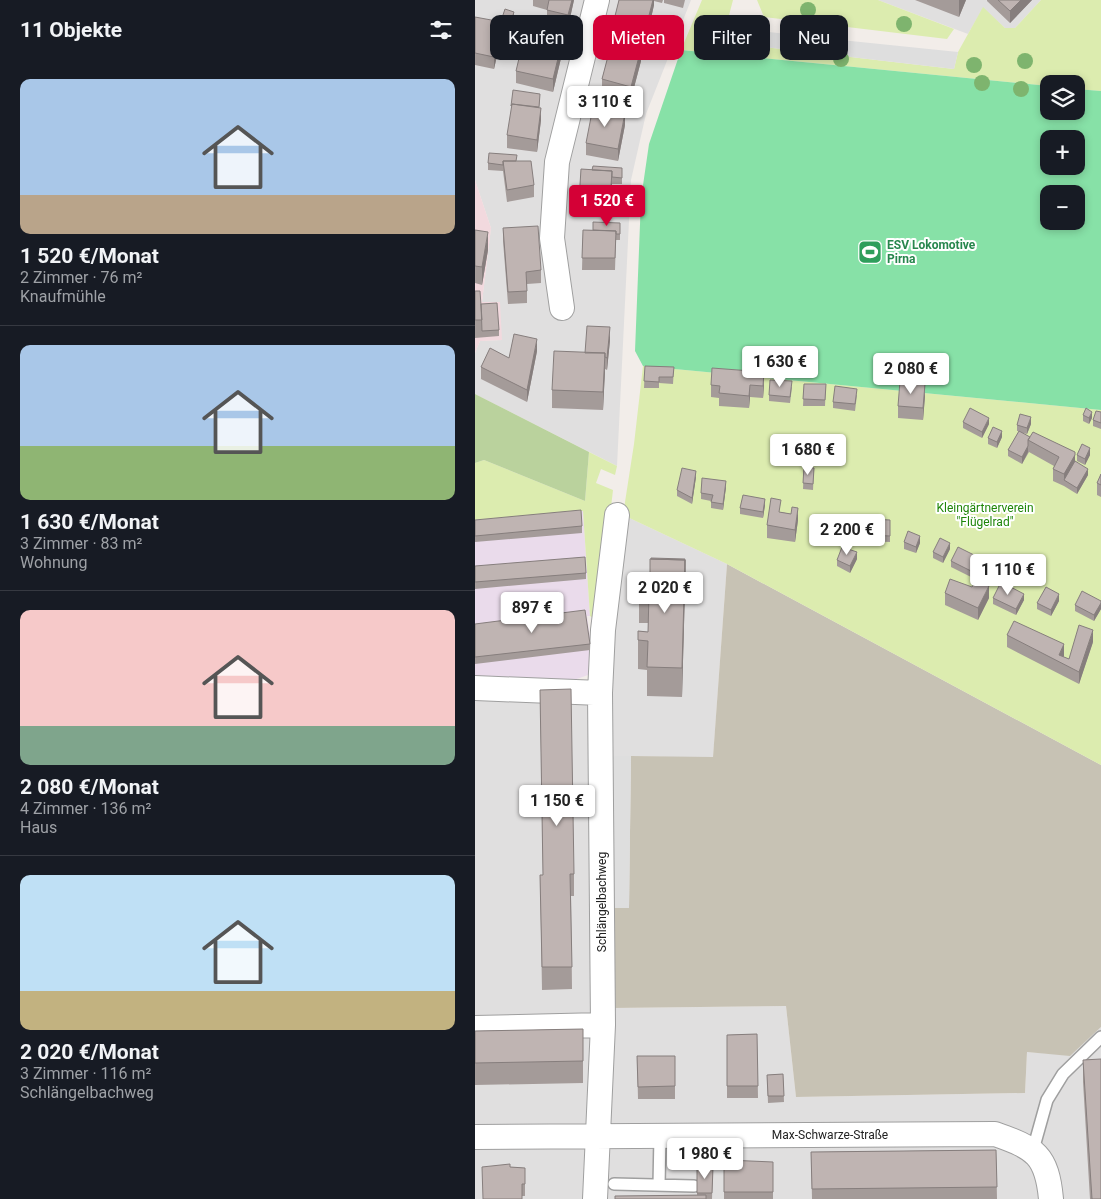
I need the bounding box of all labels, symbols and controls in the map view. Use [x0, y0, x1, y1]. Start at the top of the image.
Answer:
chip: Kaufen [490, 15, 583, 60]
chip: Mieten [593, 15, 684, 60]
chip: Filter [694, 15, 770, 60]
chip: Neu [780, 15, 848, 60]
icon: filters [427, 16, 455, 44]
text: 11 Objekte [20, 18, 122, 42]
map controls [1040, 75, 1085, 230]
button: layers [1040, 75, 1085, 120]
pin: 3 110 € [559, 86, 651, 128]
text: 3 110 € [578, 92, 632, 111]
icon: home [193, 112, 283, 202]
button: + [1040, 130, 1085, 175]
pin: 1 520 € [561, 184, 653, 227]
button: − [1040, 185, 1085, 230]
text: 1 520 € [580, 191, 634, 210]
place label: ESV Lokomotive Pirna [887, 238, 976, 266]
sports icon: ESV Lokomotive Pirna [857, 239, 883, 265]
text: 1 520 €/Monat [20, 244, 159, 268]
text: 2 Zimmer · 76 m² [20, 268, 142, 287]
text: Knaufmühle [20, 287, 106, 306]
pin: 1 630 € [734, 346, 826, 388]
text: 1 630 € [753, 352, 807, 371]
pin: 2 080 € [865, 352, 957, 395]
text: 2 080 € [884, 359, 938, 378]
icon: home [193, 377, 283, 467]
pin: 1 680 € [762, 434, 854, 476]
text: 1 680 € [781, 440, 835, 459]
park label: Kleingärtnerverein "Flügelrad" [936, 501, 1034, 529]
text: 1 630 €/Monat [20, 510, 159, 534]
pin: 2 200 € [801, 514, 893, 556]
text: 2 200 € [820, 520, 874, 539]
text: 3 Zimmer · 83 m² [20, 534, 142, 553]
text: Wohnung [20, 553, 87, 572]
pin: 1 110 € [962, 554, 1054, 596]
text: 1 110 € [981, 560, 1035, 579]
pin: 2 020 € [619, 572, 711, 614]
text: 2 020 € [638, 578, 692, 597]
pin: 897 € [497, 592, 567, 634]
text: 897 € [512, 598, 552, 617]
icon: home [193, 642, 283, 732]
text: 2 080 €/Monat [20, 775, 159, 799]
pin: 1 150 € [511, 784, 603, 827]
text: 1 150 € [530, 791, 584, 810]
text: 4 Zimmer · 136 m² [20, 799, 151, 818]
text: Haus [20, 818, 57, 837]
street label: Schlängelbachweg [595, 852, 609, 952]
icon: home [193, 907, 283, 997]
text: 2 020 €/Monat [20, 1040, 159, 1064]
text: 3 Zimmer · 116 m² [20, 1064, 151, 1083]
text: Schlängelbachweg [20, 1083, 154, 1102]
street label: Max-Schwarze-Straße [772, 1128, 888, 1142]
pin: 1 980 € [659, 1138, 751, 1180]
text: 1 980 € [678, 1144, 732, 1163]

